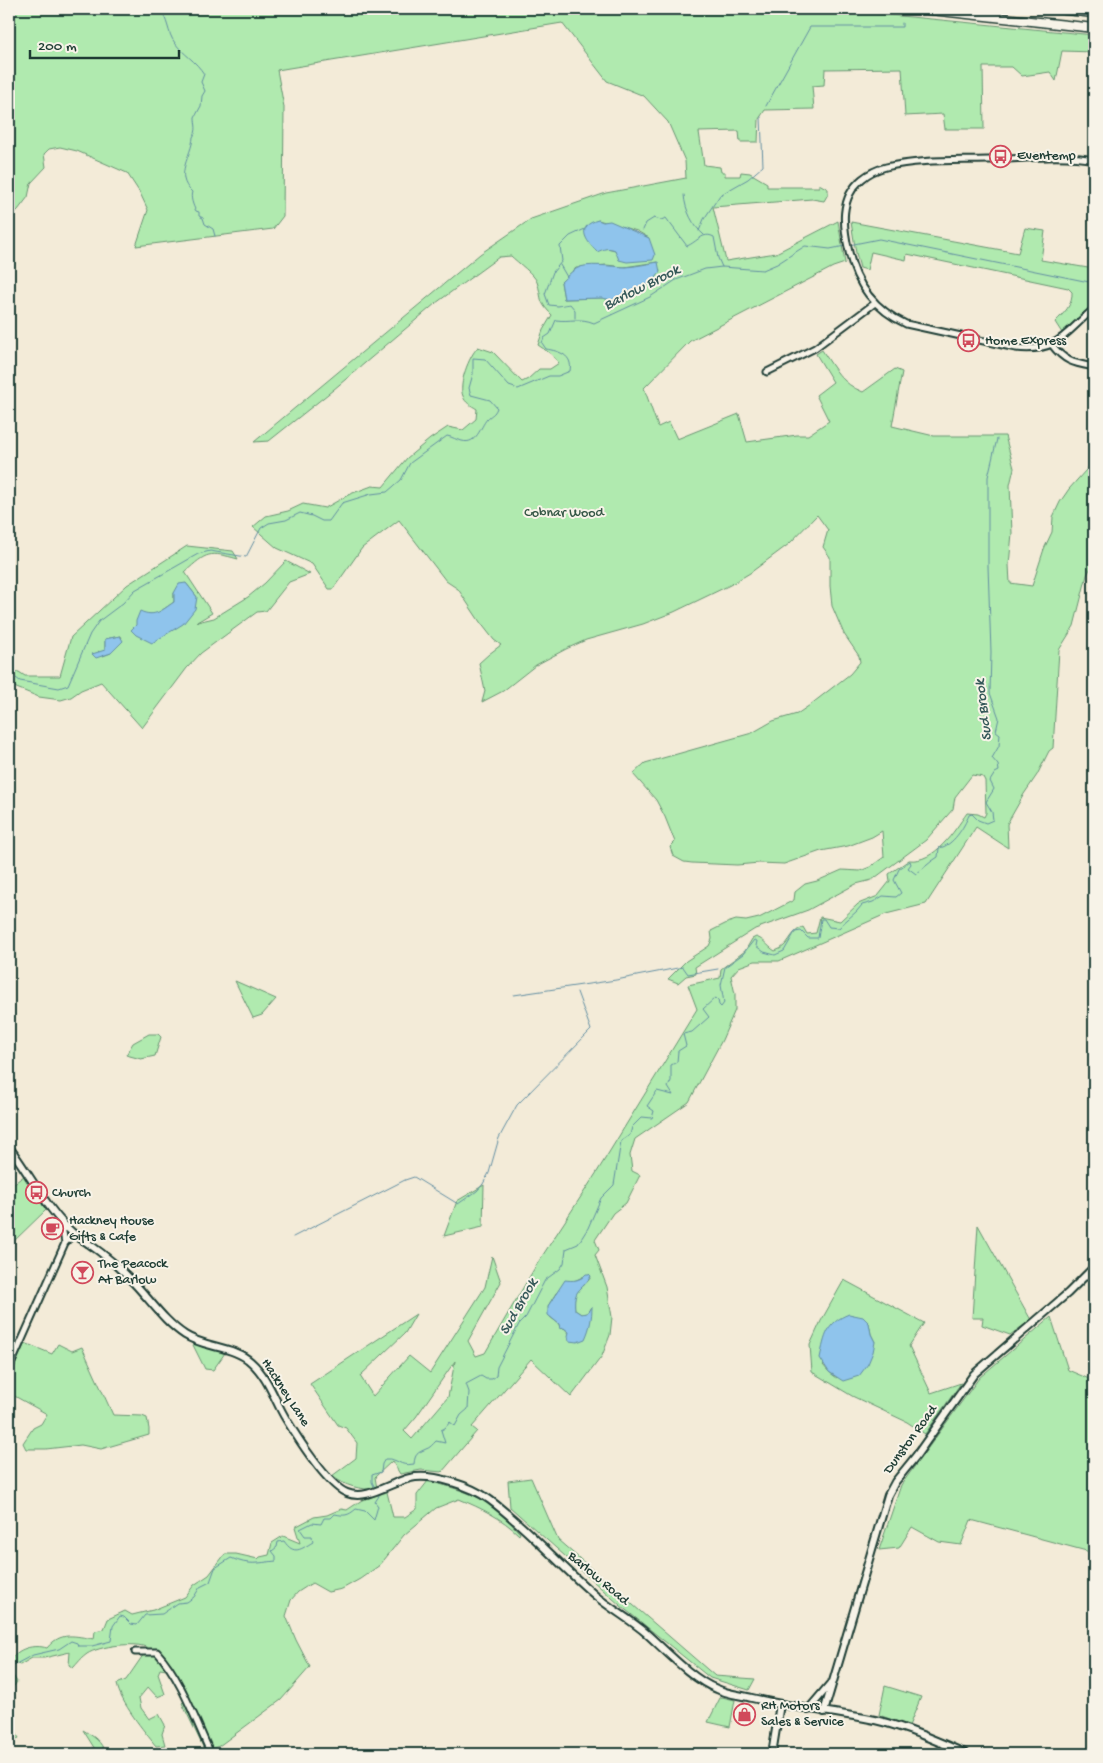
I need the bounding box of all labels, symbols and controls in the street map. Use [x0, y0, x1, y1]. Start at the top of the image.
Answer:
scale bar [30, 28, 179, 60]
text: 200 m [38, 38, 77, 56]
bus stop icon: Eventemp [989, 144, 1013, 168]
place label: Eventemp [1017, 148, 1076, 165]
water label: Barlow Brook [601, 261, 684, 315]
bus stop icon: Home Express [957, 329, 981, 353]
place label: Home Express [985, 333, 1067, 350]
park label: Cobnar Wood [524, 505, 606, 522]
water label: Sud Brook [971, 677, 997, 742]
bus stop icon: Church [24, 1181, 48, 1205]
place label: Church [52, 1185, 91, 1202]
place label: Hackney House Gifts & Cafe [69, 1213, 155, 1246]
cafe icon: Hackney House Gifts & Cafe [41, 1217, 65, 1241]
place label: The Peacock At Barlow [97, 1256, 169, 1289]
bar icon: The Peacock At Barlow [70, 1260, 94, 1284]
water label: Sud Brook [496, 1275, 543, 1338]
street label: Hackney Lane [257, 1356, 314, 1431]
street label: Dunston Road [880, 1401, 943, 1479]
street label: Barlow Road [563, 1548, 634, 1611]
place label: RH Motors Sales & Service [761, 1698, 844, 1731]
shop icon: RH Motors Sales & Service [733, 1702, 757, 1726]

